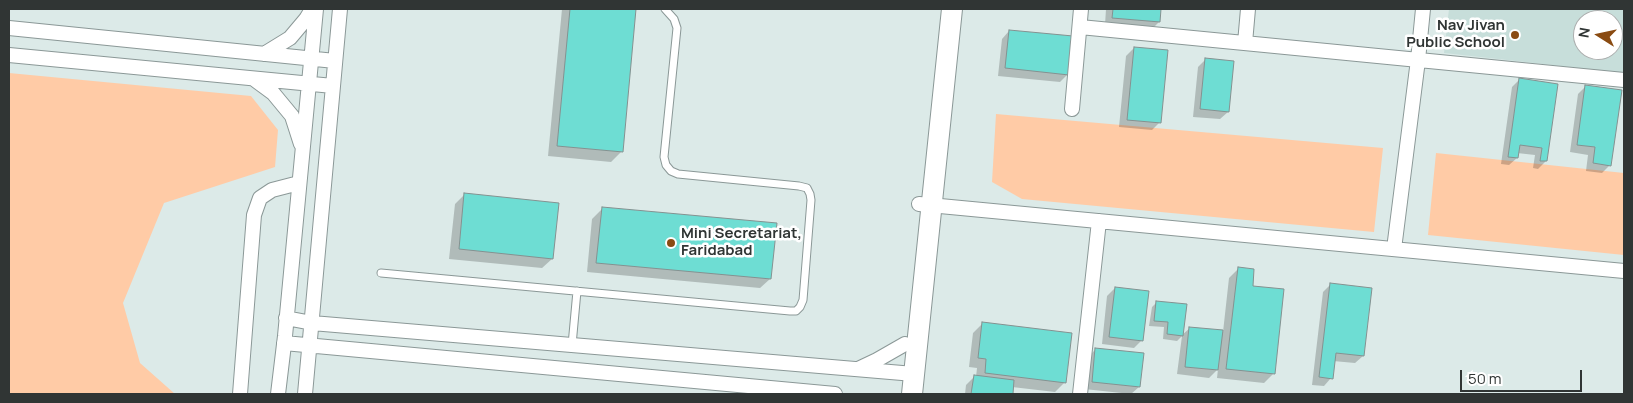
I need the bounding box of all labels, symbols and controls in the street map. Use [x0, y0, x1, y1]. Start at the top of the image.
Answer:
north arrow [1573, 10, 1623, 60]
place label: Nav Jivan Public School [1406, 17, 1505, 52]
text: N [1573, 26, 1594, 39]
marker: Nav Jivan Public School [1509, 29, 1521, 41]
place label: Mini Secretariat, Faridabad [681, 225, 802, 260]
marker: Mini Secretariat, Faridabad [665, 237, 677, 249]
scale bar [1463, 360, 1586, 392]
text: 50 m [1468, 368, 1502, 389]

